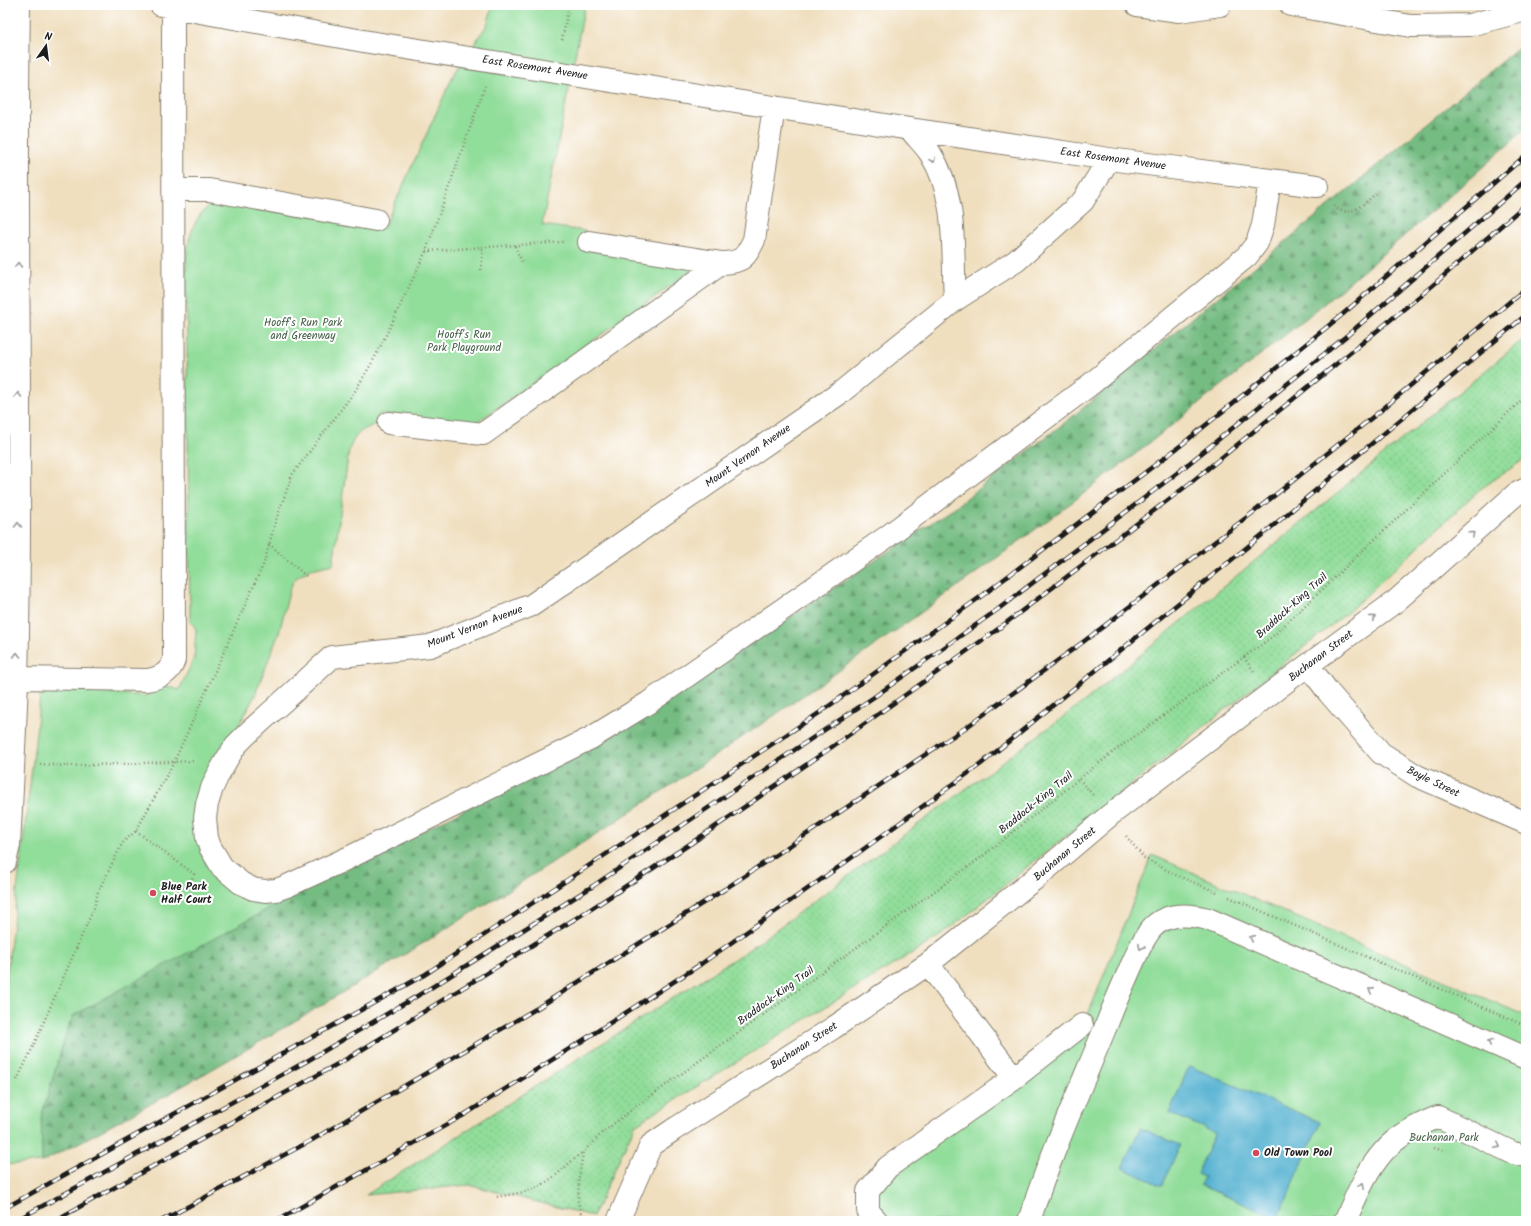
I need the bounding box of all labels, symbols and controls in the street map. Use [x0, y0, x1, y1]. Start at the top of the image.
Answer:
north arrow [26, 26, 66, 66]
text: N [43, 28, 54, 47]
street label: East Rosemont Avenue [481, 51, 589, 85]
street label: East Rosemont Avenue [1059, 143, 1167, 175]
one-way arrow [928, 156, 936, 163]
one-way arrow [14, 262, 22, 268]
park label: Hooff's Run Park and Greenway [264, 314, 343, 345]
park label: Hooff's Run Park Playground [427, 326, 501, 357]
one-way arrow [14, 392, 22, 398]
street label: Mount Vernon Avenue [701, 420, 795, 492]
one-way arrow [14, 522, 22, 528]
one-way arrow [1467, 531, 1475, 539]
street label: Braddock-King Trail [1252, 569, 1332, 643]
street label: Mount Vernon Avenue [424, 600, 526, 654]
one-way arrow [1369, 615, 1376, 623]
street label: Buchanan Street [1285, 625, 1358, 686]
one-way arrow [13, 652, 21, 658]
street label: Boyle Street [1403, 761, 1463, 803]
street label: Braddock-King Trail [995, 767, 1077, 839]
street label: Buchanan Street [1030, 822, 1101, 886]
place label: Blue Park Half Court [161, 878, 213, 909]
marker: Blue Park Half Court [148, 888, 158, 898]
one-way arrow [1249, 935, 1256, 943]
one-way arrow [1138, 942, 1145, 950]
street label: Braddock-King Trail [734, 962, 819, 1030]
one-way arrow [1368, 987, 1376, 995]
street label: Buchanan Street [767, 1017, 842, 1075]
one-way arrow [1487, 1039, 1495, 1047]
park label: Buchanan Park [1409, 1129, 1480, 1147]
one-way arrow [1493, 1141, 1501, 1149]
place label: Old Town Pool [1264, 1144, 1332, 1162]
marker: Old Town Pool [1251, 1148, 1261, 1158]
one-way arrow [1357, 1183, 1364, 1190]

